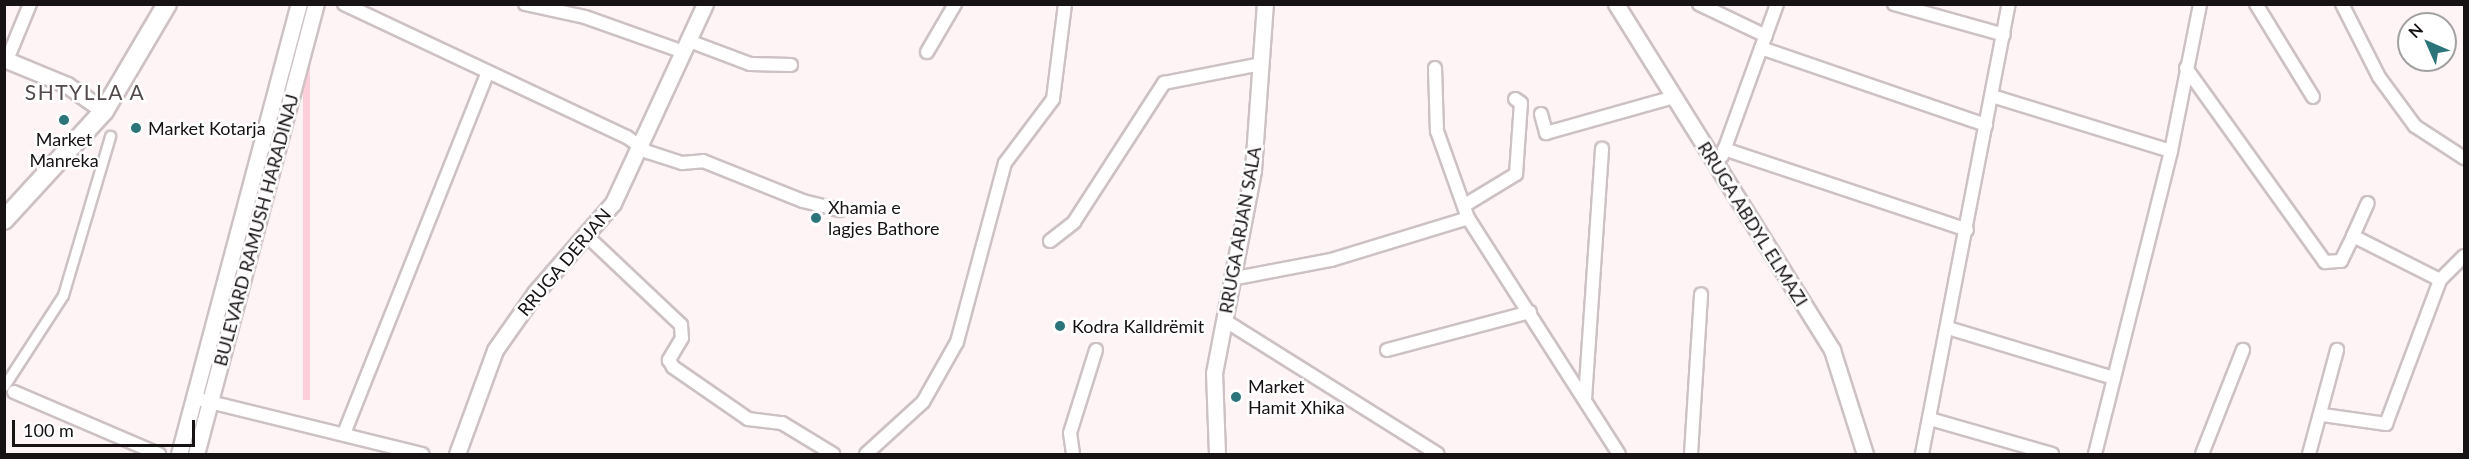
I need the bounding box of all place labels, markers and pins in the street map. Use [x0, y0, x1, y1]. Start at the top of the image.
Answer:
marker: Market Manreka [57, 113, 71, 127]
place label: Market Kotarja [148, 117, 266, 139]
marker: Market Kotarja [129, 121, 143, 135]
place label: Market Manreka [29, 129, 99, 172]
place label: Xhamia e lagjes Bathore [828, 197, 939, 240]
marker: Xhamia e lagjes Bathore [809, 211, 823, 225]
place label: Kodra Kalldrëmit [1072, 315, 1204, 337]
marker: Kodra Kalldrëmit [1053, 319, 1067, 333]
place label: Market Hamit Xhika [1248, 376, 1345, 418]
marker: Market Hamit Xhika [1229, 390, 1243, 404]

